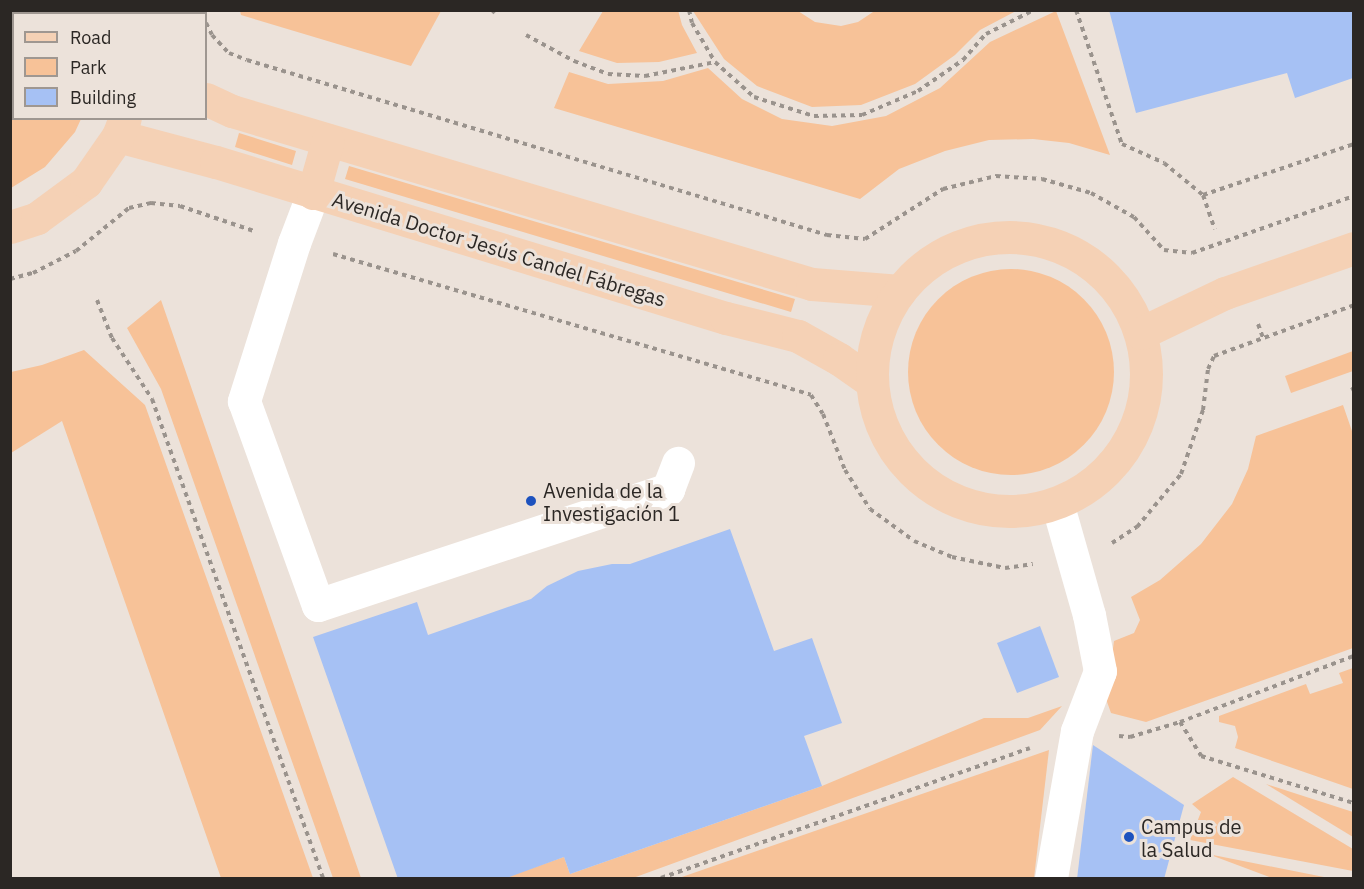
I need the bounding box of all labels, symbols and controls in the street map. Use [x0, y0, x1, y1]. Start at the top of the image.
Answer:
legend [12, 12, 207, 120]
text: Road [70, 26, 111, 49]
text: Park [70, 56, 106, 79]
text: Building [70, 86, 136, 109]
street label: Avenida Doctor Jesús Candel Fábregas [330, 187, 668, 311]
place label: Avenida de la Investigación 1 [543, 478, 680, 525]
marker: Avenida de la Investigación 1 [524, 494, 538, 508]
place label: Campus de la Salud [1141, 814, 1242, 861]
marker: Campus de la Salud [1122, 830, 1136, 844]

